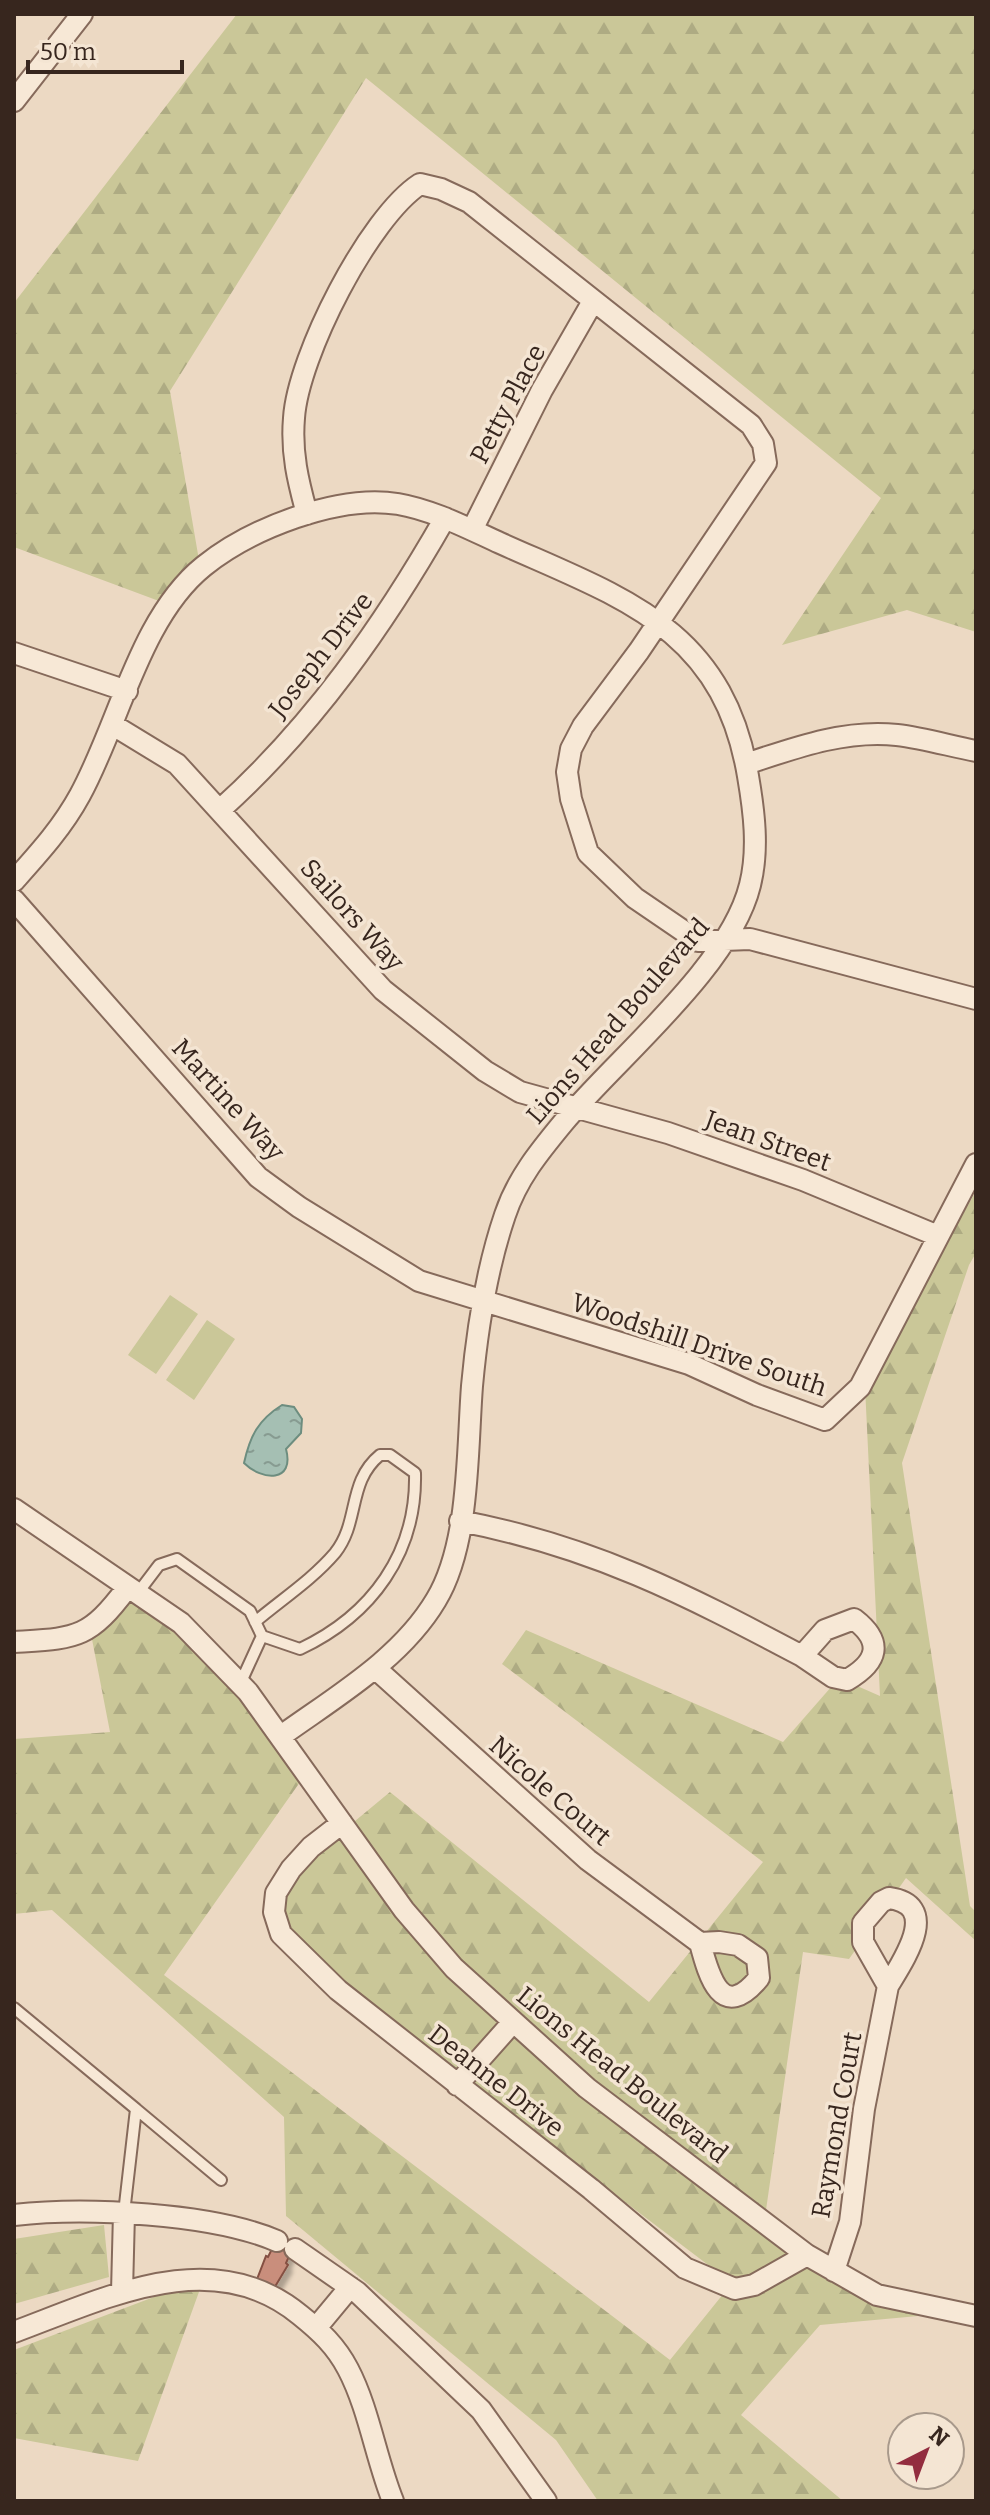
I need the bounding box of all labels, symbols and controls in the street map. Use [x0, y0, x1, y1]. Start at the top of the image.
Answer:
scale bar [28, 24, 182, 74]
text: 50 m [40, 38, 96, 66]
street label: Petty Place [464, 339, 552, 469]
street label: Joseph Drive [262, 586, 380, 725]
street label: Sailors Way [294, 853, 410, 977]
street label: Lions Head Boulevard [520, 912, 716, 1130]
street label: Martine Way [165, 1033, 291, 1167]
street label: Jean Street [700, 1104, 836, 1178]
street label: Woodshill Drive South [567, 1287, 831, 1403]
street label: Nicole Court [483, 1730, 618, 1853]
street label: Lions Head Boulevard [510, 1980, 734, 2170]
street label: Deanne Drive [422, 2018, 570, 2144]
street label: Raymond Court [805, 2029, 869, 2221]
north arrow [886, 2411, 966, 2491]
text: N [924, 2421, 954, 2452]

